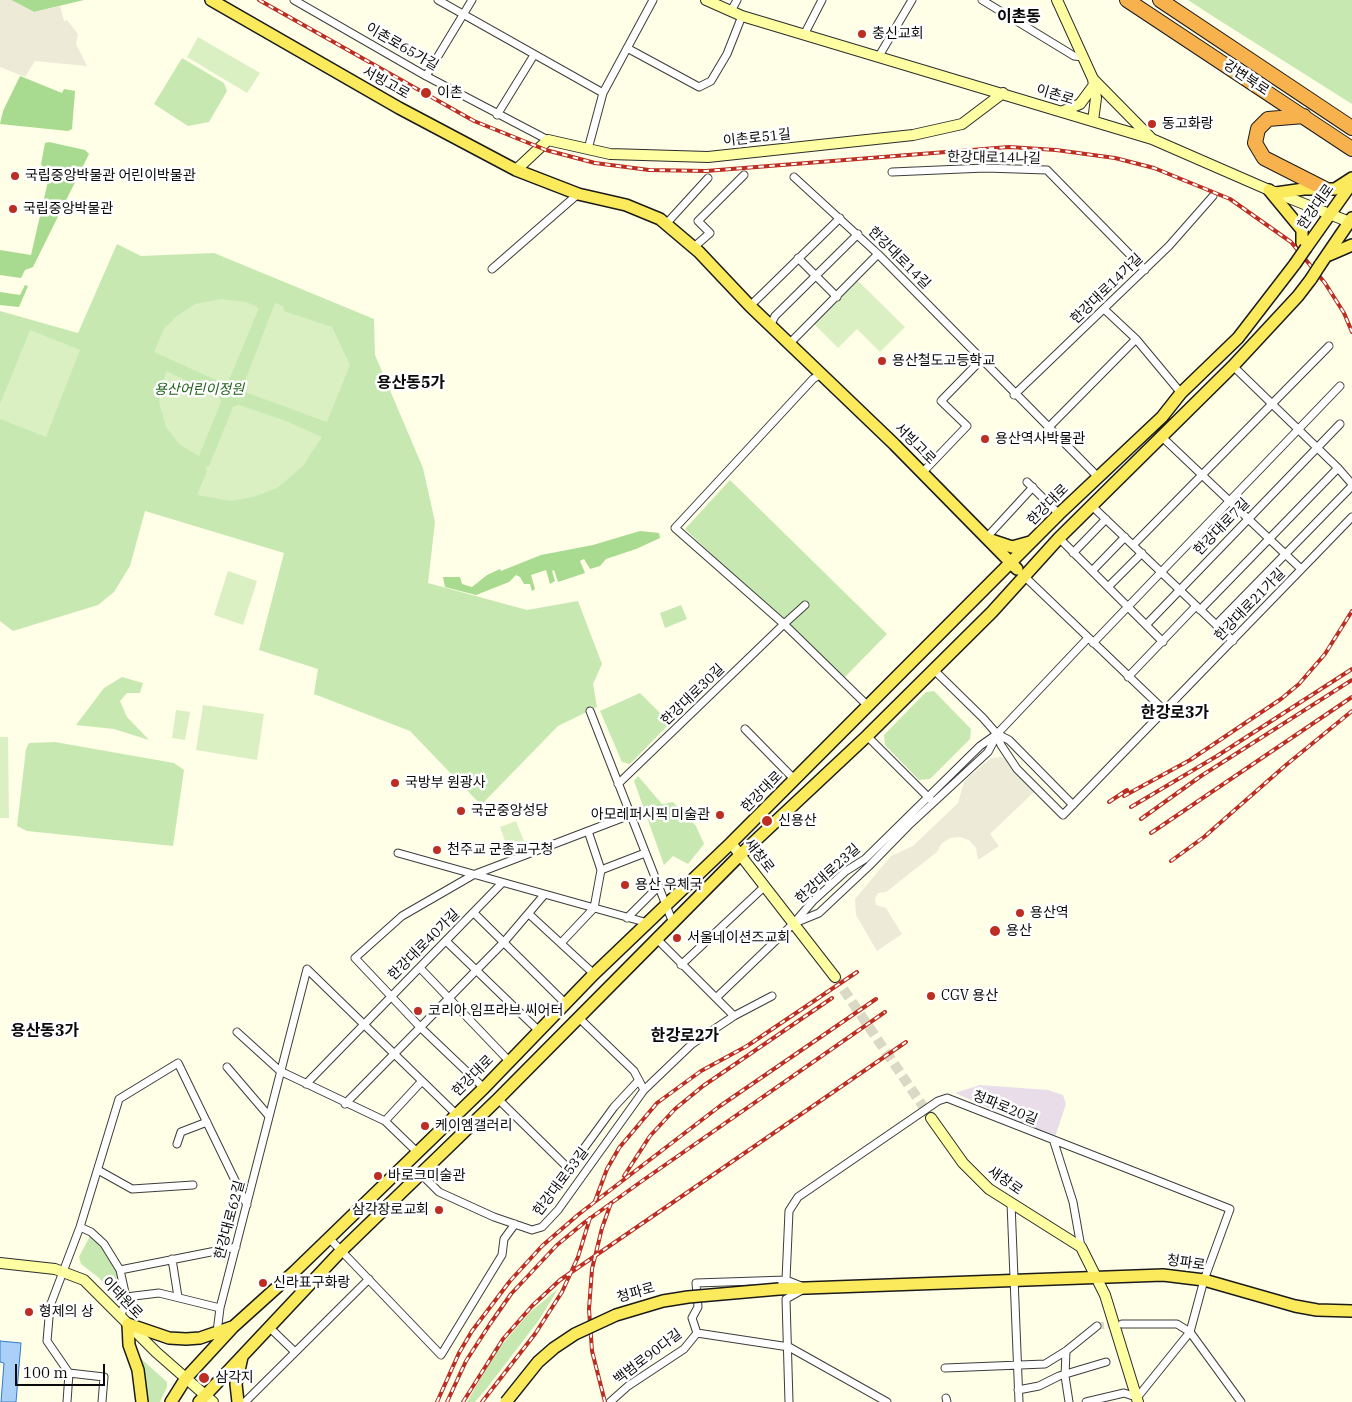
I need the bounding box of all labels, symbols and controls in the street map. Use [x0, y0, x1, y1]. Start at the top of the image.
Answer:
district label: 이촌동 [997, 7, 1041, 27]
street label: 이촌로65가길 [363, 19, 441, 75]
place label: 충신교회 [872, 26, 924, 42]
marker: 충신교회 [856, 28, 868, 40]
street label: 강변북로 [1220, 57, 1272, 99]
street label: 서빙고로 [359, 63, 413, 103]
street label: 이촌로 [1034, 81, 1076, 109]
place label: 이촌 [437, 85, 463, 101]
marker: 이촌 [419, 86, 433, 100]
place label: 동고화랑 [1162, 116, 1214, 132]
marker: 동고화랑 [1146, 118, 1158, 130]
street label: 이촌로51길 [722, 126, 792, 150]
street label: 한강대로14나길 [947, 149, 1041, 167]
place label: 국립중앙박물관 어린이박물관 [25, 168, 196, 184]
marker: 국립중앙박물관 어린이박물관 [9, 170, 21, 182]
street label: 한강대로 [1294, 181, 1338, 233]
place label: 국립중앙박물관 [23, 201, 113, 217]
marker: 국립중앙박물관 [7, 203, 19, 215]
street label: 한강대로14길 [864, 223, 934, 293]
street label: 한강대로14가길 [1067, 250, 1147, 328]
place label: 용산철도고등학교 [892, 353, 995, 369]
marker: 용산철도고등학교 [876, 355, 888, 367]
district label: 용산동5가 [377, 373, 445, 393]
park label: 용산어린이정원 [154, 382, 244, 398]
street label: 서빙고로 [891, 420, 939, 468]
place label: 용산역사박물관 [995, 431, 1085, 447]
marker: 용산역사박물관 [979, 433, 991, 445]
street label: 한강대로 [1024, 481, 1072, 529]
street label: 한강대로7길 [1191, 495, 1253, 559]
street label: 한강대로21가길 [1211, 565, 1289, 645]
street label: 한강대로30길 [658, 661, 728, 729]
district label: 한강로3가 [1141, 703, 1209, 723]
street label: 한강대로 [738, 768, 786, 816]
place label: 국방부 원광사 [405, 775, 486, 791]
marker: 국방부 원광사 [389, 777, 401, 789]
place label: 국군중앙성당 [471, 803, 548, 819]
marker: 국군중앙성당 [455, 805, 467, 817]
place label: 아모레퍼시픽 미술관 [591, 807, 710, 823]
marker: 아모레퍼시픽 미술관 [714, 809, 726, 821]
place label: 신용산 [778, 813, 817, 829]
marker: 신용산 [760, 814, 774, 828]
street label: 새창로 [740, 836, 778, 876]
street label: 한강대로23길 [792, 841, 864, 907]
place label: 천주교 군종교구청 [447, 842, 553, 858]
marker: 천주교 군종교구청 [431, 844, 443, 856]
place label: 용산 우체국 [635, 877, 703, 893]
marker: 용산 우체국 [619, 879, 631, 891]
place label: 용산역 [1030, 905, 1069, 921]
street label: 한강대로40가길 [385, 906, 463, 984]
marker: 용산역 [1014, 907, 1026, 919]
place label: 용산 [1006, 923, 1032, 939]
marker: 용산 [988, 924, 1002, 938]
place label: 서울네이션즈교회 [687, 930, 790, 946]
marker: 서울네이션즈교회 [671, 932, 683, 944]
place label: CGV 용산 [941, 988, 998, 1004]
marker: CGV 용산 [925, 990, 937, 1002]
place label: 코리아 임프라브 씨어터 [428, 1003, 563, 1019]
marker: 코리아 임프라브 씨어터 [412, 1005, 424, 1017]
district label: 용산동3가 [11, 1021, 79, 1041]
district label: 한강로2가 [651, 1026, 719, 1046]
street label: 한강대로 [449, 1052, 497, 1100]
street label: 청파로20길 [970, 1087, 1040, 1129]
place label: 케이엠갤러리 [435, 1118, 512, 1134]
marker: 케이엠갤러리 [419, 1120, 431, 1132]
street label: 한강대로53길 [530, 1145, 592, 1219]
street label: 새창로 [984, 1163, 1026, 1199]
place label: 바로크미술관 [388, 1168, 465, 1184]
marker: 바로크미술관 [372, 1170, 384, 1182]
street label: 한강대로62길 [211, 1179, 249, 1261]
place label: 삼각장로교회 [352, 1202, 429, 1218]
marker: 삼각장로교회 [433, 1204, 445, 1216]
street label: 청파로 [1166, 1252, 1206, 1274]
street label: 이태원로 [98, 1274, 146, 1322]
place label: 신라표구화랑 [273, 1275, 350, 1291]
marker: 신라표구화랑 [257, 1277, 269, 1289]
street label: 청파로 [615, 1280, 657, 1306]
place label: 형제의 상 [39, 1304, 94, 1320]
marker: 형제의 상 [23, 1306, 35, 1318]
street label: 백범로90다길 [611, 1326, 685, 1388]
scale bar [18, 1354, 108, 1386]
text: 100 m [23, 1363, 68, 1382]
place label: 삼각지 [215, 1370, 254, 1386]
marker: 삼각지 [197, 1371, 211, 1385]

